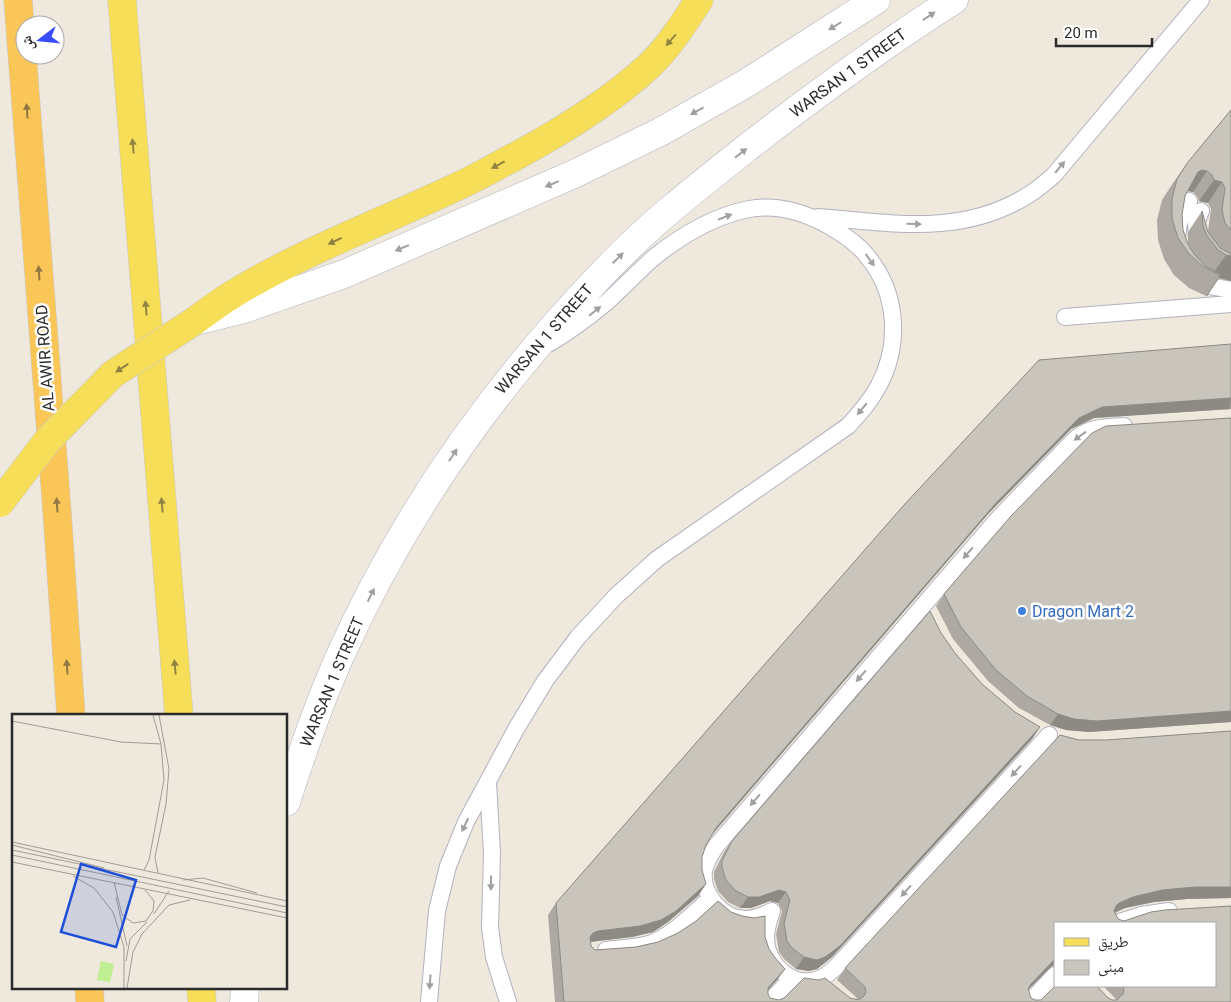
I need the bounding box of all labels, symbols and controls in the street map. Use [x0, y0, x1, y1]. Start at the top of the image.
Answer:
one-way arrow [922, 11, 936, 21]
north arrow [15, 15, 65, 65]
scale bar [1056, 15, 1152, 47]
one-way arrow [829, 21, 842, 31]
street label: WARSAN 1 STREET [786, 24, 910, 122]
text: 20 m [1064, 24, 1098, 42]
text: ش [18, 34, 38, 53]
one-way arrow [666, 34, 677, 47]
one-way arrow [22, 103, 30, 119]
one-way arrow [689, 107, 704, 115]
one-way arrow [129, 138, 137, 154]
one-way arrow [734, 147, 747, 158]
one-way arrow [491, 161, 506, 169]
one-way arrow [1055, 161, 1066, 174]
one-way arrow [544, 180, 559, 188]
one-way arrow [718, 213, 733, 221]
one-way arrow [906, 221, 922, 229]
one-way arrow [328, 238, 342, 246]
one-way arrow [395, 245, 409, 253]
one-way arrow [611, 252, 623, 264]
one-way arrow [865, 253, 875, 267]
one-way arrow [35, 265, 43, 281]
street label: WARSAN 1 STREET [491, 280, 597, 398]
one-way arrow [142, 300, 150, 316]
street label: AL AWIR ROAD [32, 304, 58, 412]
one-way arrow [588, 306, 601, 317]
one-way arrow [116, 363, 129, 372]
one-way arrow [857, 403, 868, 416]
one-way arrow [1073, 431, 1087, 441]
one-way arrow [448, 448, 458, 462]
one-way arrow [52, 497, 60, 513]
one-way arrow [158, 497, 166, 513]
one-way arrow [962, 547, 973, 560]
one-way arrow [367, 588, 375, 602]
place label: Dragon Mart 2 [1032, 602, 1134, 621]
marker: Dragon Mart 2 [1016, 605, 1028, 617]
street label: WARSAN 1 STREET [296, 614, 368, 750]
one-way arrow [63, 659, 71, 675]
one-way arrow [171, 659, 179, 675]
one-way arrow [856, 670, 867, 683]
inset map [12, 714, 288, 990]
one-way arrow [1010, 765, 1022, 777]
one-way arrow [750, 793, 761, 806]
one-way arrow [461, 818, 469, 832]
one-way arrow [487, 875, 495, 891]
one-way arrow [900, 885, 912, 897]
legend [1054, 922, 1216, 987]
text: طريق [1098, 933, 1129, 952]
text: مبنى [1098, 958, 1124, 977]
one-way arrow [425, 974, 433, 990]

